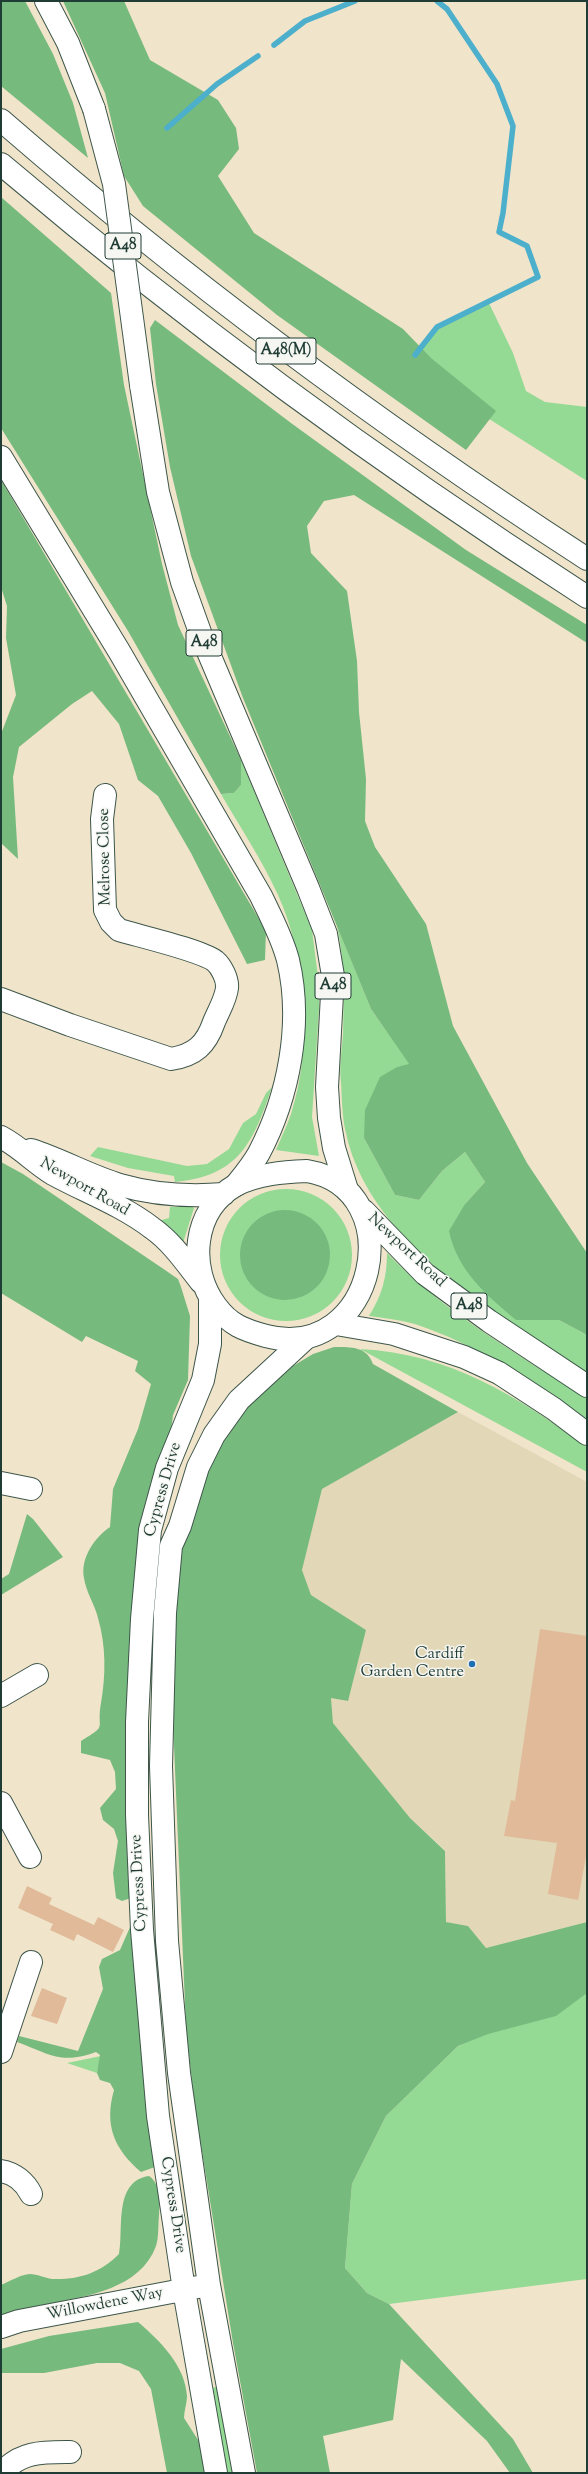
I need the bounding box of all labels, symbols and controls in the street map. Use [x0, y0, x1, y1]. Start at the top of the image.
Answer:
road number: A48 [105, 233, 141, 259]
road number: A48(M) [256, 338, 316, 364]
road number: A48 [186, 630, 222, 656]
street label: Melrose Close [96, 808, 116, 906]
road number: A48 [315, 973, 351, 999]
street label: Newport Road [36, 1155, 132, 1221]
street label: Newport Road [363, 1210, 449, 1292]
road number: A48 [451, 1293, 487, 1319]
street label: Cypress Drive [141, 1441, 187, 1539]
place label: Cardiff Garden Centre [360, 1645, 464, 1683]
marker: Cardiff Garden Centre [467, 1659, 477, 1669]
street label: Cypress Drive [128, 1834, 152, 1932]
street label: Cypress Drive [155, 2155, 189, 2255]
street label: Willowdene Way [45, 2284, 165, 2326]

